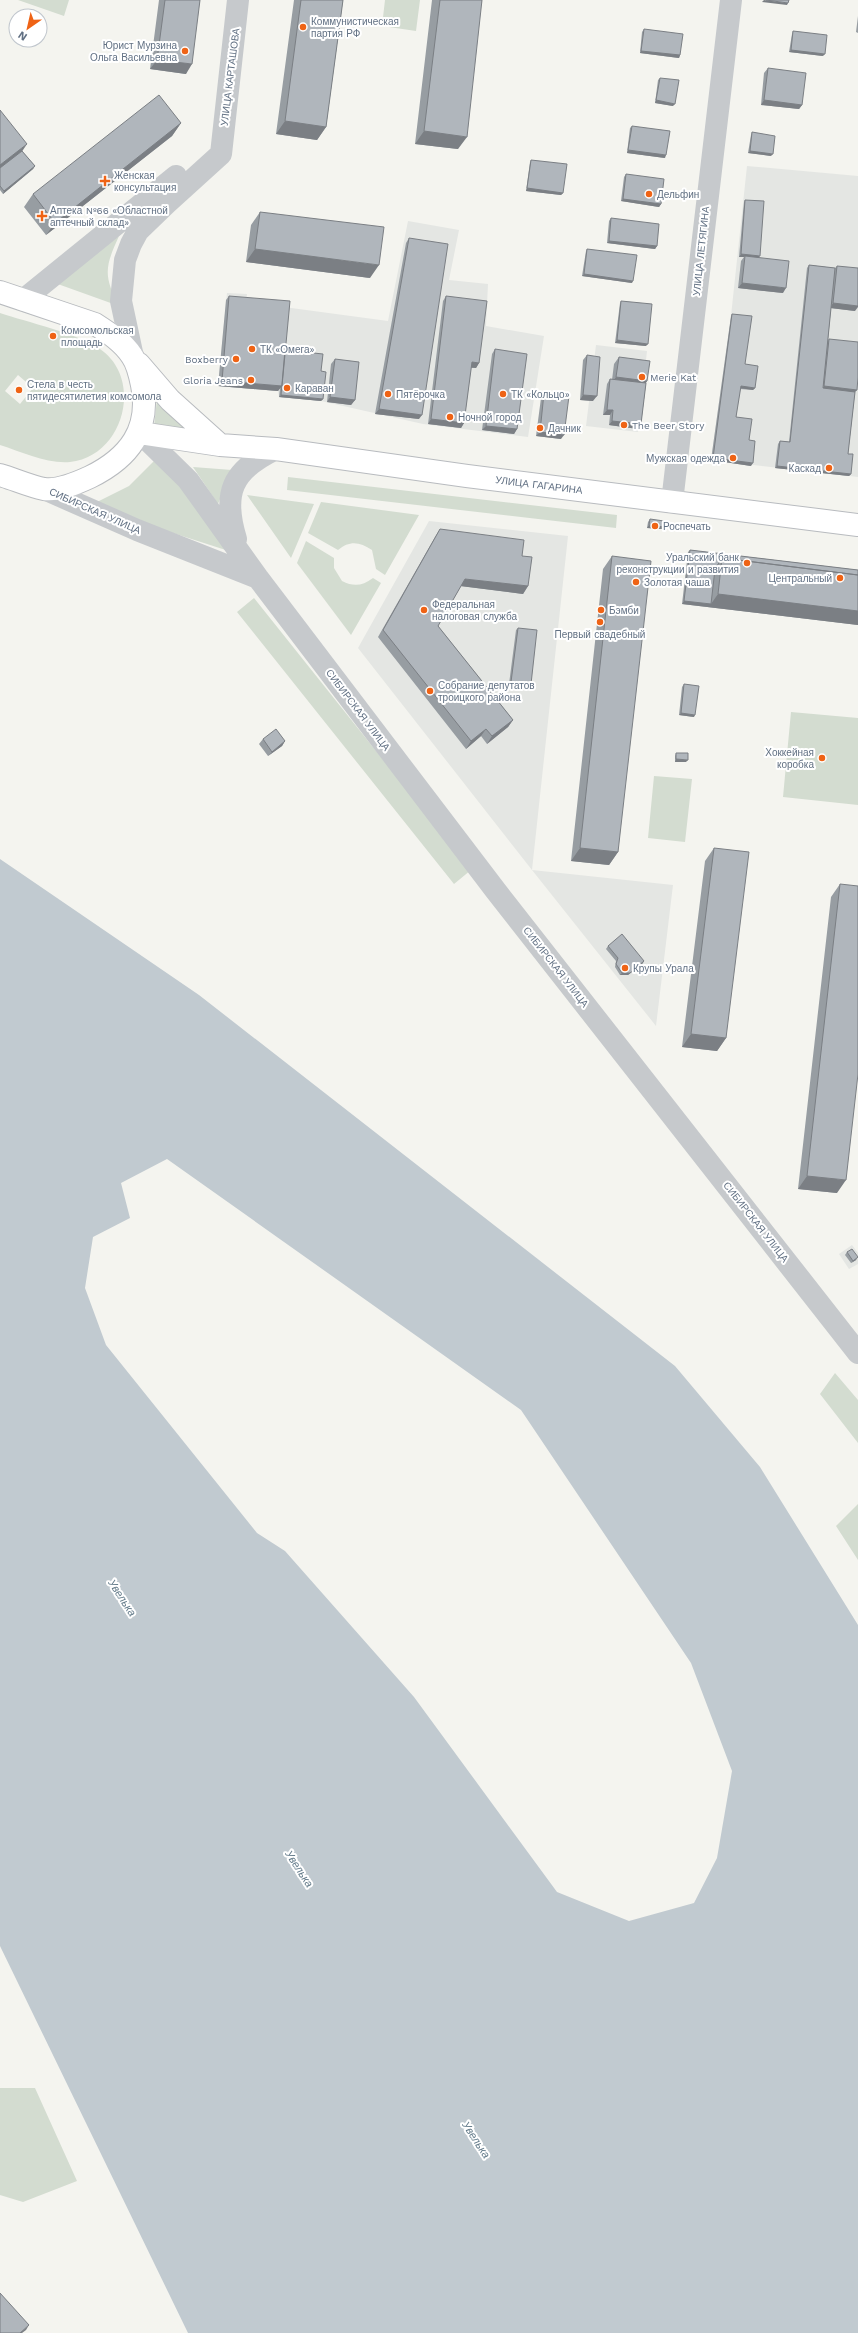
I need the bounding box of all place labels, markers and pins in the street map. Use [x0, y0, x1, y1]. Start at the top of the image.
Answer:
place label: Коммунистическая партия РФ [311, 16, 399, 39]
marker: Коммунистическая партия РФ [298, 22, 308, 32]
place label: Юрист Мурзина Ольга Васильевна [90, 40, 177, 63]
marker: Юрист Мурзина Ольга Васильевна [180, 46, 190, 56]
place label: Женская консультация [114, 170, 176, 193]
marker: Женская консультация [99, 175, 111, 187]
marker: Дельфин [644, 189, 654, 199]
place label: Дельфин [657, 189, 699, 200]
place label: Аптека №66 «Областной аптечный склад» [50, 205, 168, 228]
marker: Аптека №66 «Областной аптечный склад» [37, 211, 47, 221]
place label: Комсомольская площадь [61, 325, 134, 348]
marker: Комсомольская площадь [48, 331, 58, 341]
marker: ТК «Омега» [247, 344, 257, 354]
place label: ТК «Омега» [260, 344, 314, 355]
place label: Boxberry [185, 354, 229, 365]
marker: Boxberry [231, 354, 241, 364]
marker: Merie Kat [637, 372, 647, 382]
place label: Merie Kat [650, 372, 697, 383]
place label: Gloria Jeans [183, 375, 243, 386]
marker: Gloria Jeans [246, 375, 256, 385]
place label: Стела в честь пятидесятилетия комсомола [27, 379, 162, 402]
marker: Караван [282, 383, 292, 393]
place label: Караван [295, 383, 334, 394]
marker: Стела в честь пятидесятилетия комсомола [14, 385, 24, 395]
marker: Пятёрочка [383, 389, 393, 399]
place label: Пятёрочка [396, 389, 445, 400]
marker: ТК «Кольцо» [498, 389, 508, 399]
place label: ТК «Кольцо» [511, 389, 570, 400]
marker: Ночной город [445, 412, 455, 422]
place label: Ночной город [458, 412, 522, 423]
marker: The Beer Story [619, 420, 629, 430]
place label: The Beer Story [632, 420, 705, 431]
marker: Дачник [535, 423, 545, 433]
place label: Дачник [548, 423, 581, 434]
place label: Мужская одежда [646, 453, 725, 464]
marker: Мужская одежда [728, 453, 738, 463]
place label: Каскад [789, 463, 821, 474]
marker: Каскад [824, 463, 834, 473]
marker: Роспечать [650, 521, 660, 531]
place label: Роспечать [663, 521, 711, 532]
place label: Уральский банк реконструкции и развития [617, 552, 740, 575]
marker: Уральский банк реконструкции и развития [742, 558, 752, 568]
place label: Центральный [768, 573, 832, 584]
marker: Центральный [835, 573, 845, 583]
marker: Золотая чаша [631, 577, 641, 587]
place label: Золотая чаша [644, 577, 710, 588]
place label: Федеральная налоговая служба [432, 599, 517, 622]
marker: Федеральная налоговая служба [419, 605, 429, 615]
marker: Бэмби [596, 605, 606, 615]
place label: Бэмби [609, 605, 639, 616]
marker: Первый свадебный [595, 617, 605, 627]
place label: Первый свадебный [555, 629, 645, 640]
place label: Собрание депутатов троицкого района [438, 680, 535, 703]
marker: Собрание депутатов троицкого района [425, 686, 435, 696]
place label: Хоккейная коробка [765, 747, 814, 770]
marker: Хоккейная коробка [817, 753, 827, 763]
marker: Крупы Урала [620, 963, 630, 973]
place label: Крупы Урала [633, 963, 694, 974]

